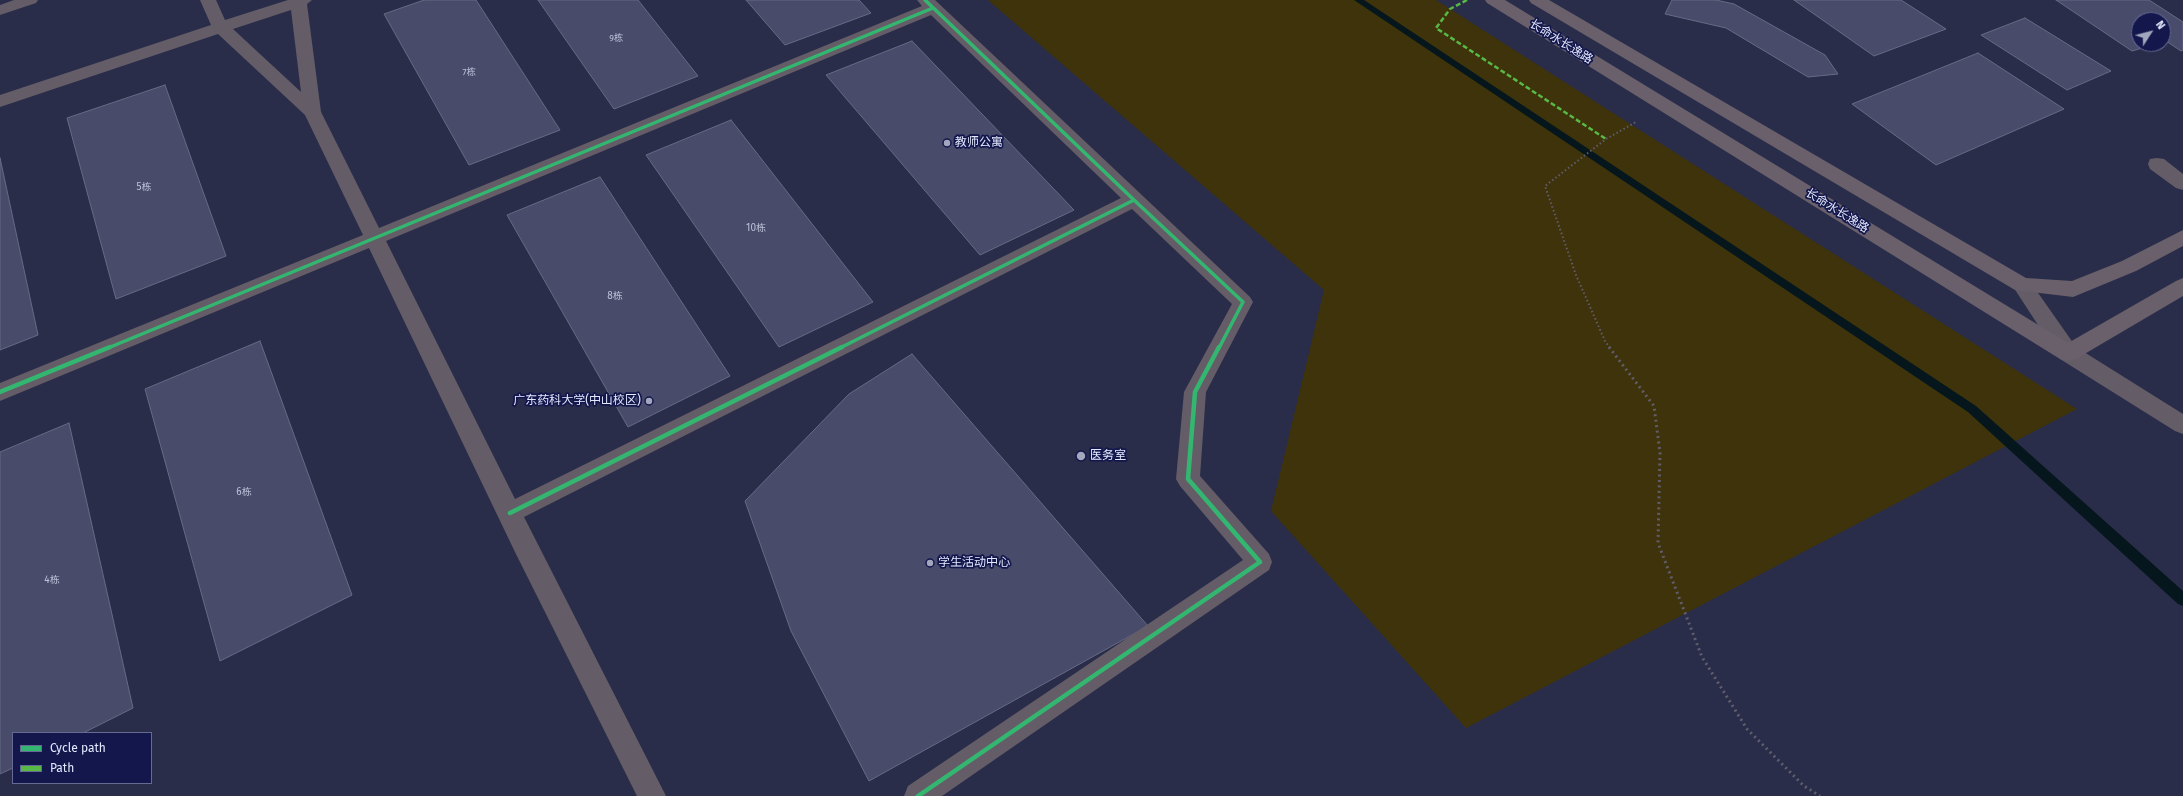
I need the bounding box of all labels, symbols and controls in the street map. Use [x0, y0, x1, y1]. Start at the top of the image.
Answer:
north arrow [2131, 12, 2171, 52]
street label: 长命水长逸路 [1527, 17, 1595, 67]
text: N [2153, 18, 2168, 32]
house number: 9栋 [609, 33, 623, 43]
house number: 7栋 [463, 67, 475, 77]
place label: 教师公寓 [955, 136, 1003, 150]
marker: 教师公寓 [942, 138, 952, 148]
house number: 5栋 [136, 181, 152, 193]
street label: 长命水长逸路 [1803, 186, 1871, 236]
house number: 10栋 [746, 222, 766, 234]
house number: 8栋 [607, 290, 623, 302]
place label: 广东药科大学(中山校区) [513, 394, 641, 408]
marker: 广东药科大学(中山校区) [644, 396, 654, 406]
place label: 医务室 [1090, 449, 1126, 463]
marker: 医务室 [1075, 450, 1087, 462]
house number: 6栋 [236, 486, 252, 498]
place label: 学生活动中心 [938, 556, 1010, 570]
marker: 学生活动中心 [925, 558, 935, 568]
house number: 4栋 [44, 574, 60, 586]
legend [12, 732, 152, 784]
text: Cycle path [50, 741, 106, 755]
text: Path [50, 761, 74, 775]

